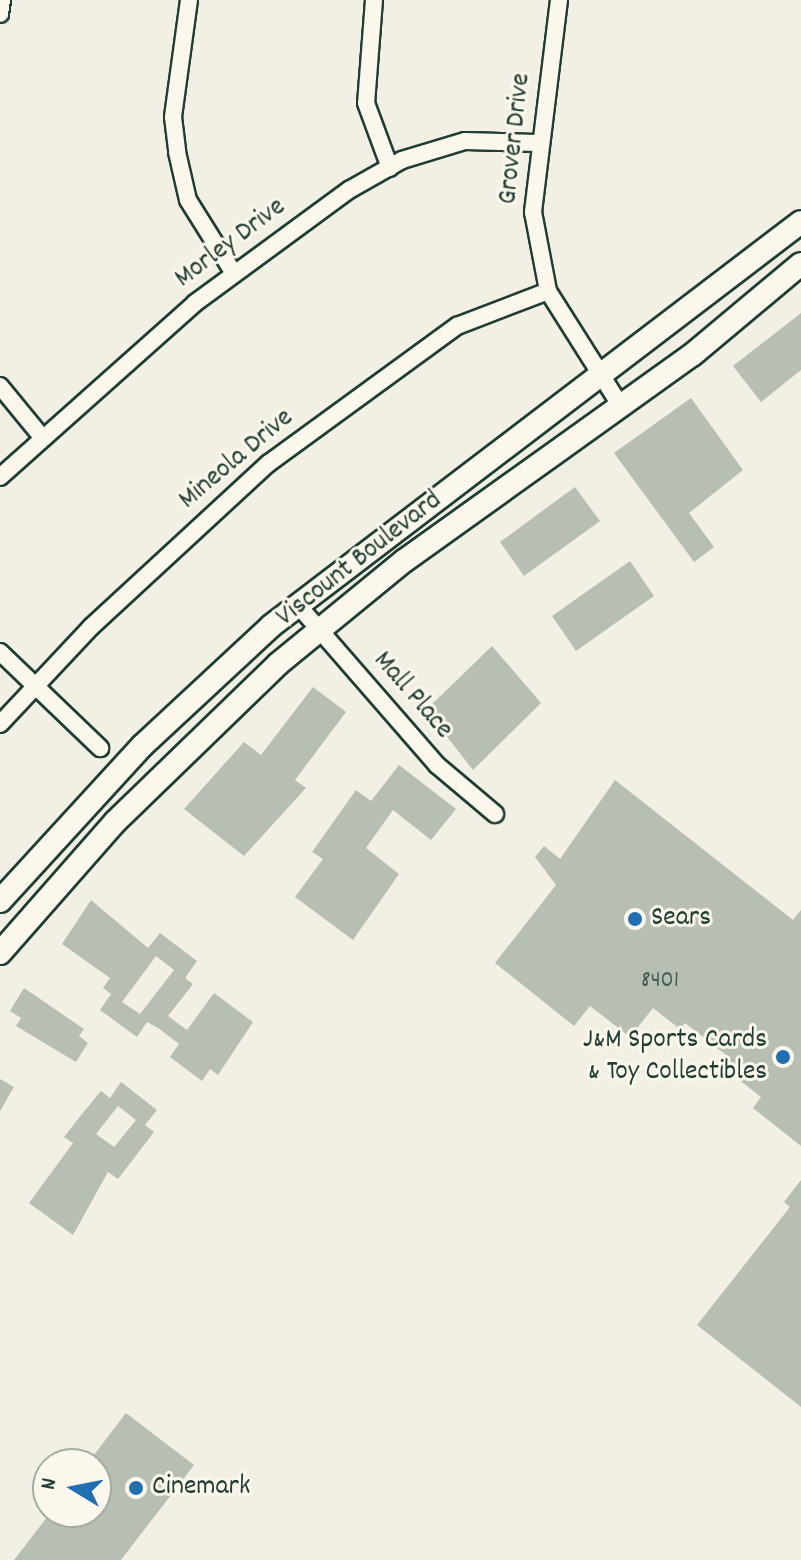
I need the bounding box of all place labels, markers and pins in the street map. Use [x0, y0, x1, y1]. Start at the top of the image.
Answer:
place label: Sears [651, 902, 711, 936]
marker: Sears [626, 910, 644, 928]
place label: J&M Sports Cards & Toy Collectibles [583, 1024, 767, 1090]
marker: J&M Sports Cards & Toy Collectibles [774, 1048, 792, 1066]
place label: Cinemark [152, 1471, 250, 1505]
marker: Cinemark [127, 1479, 145, 1497]

